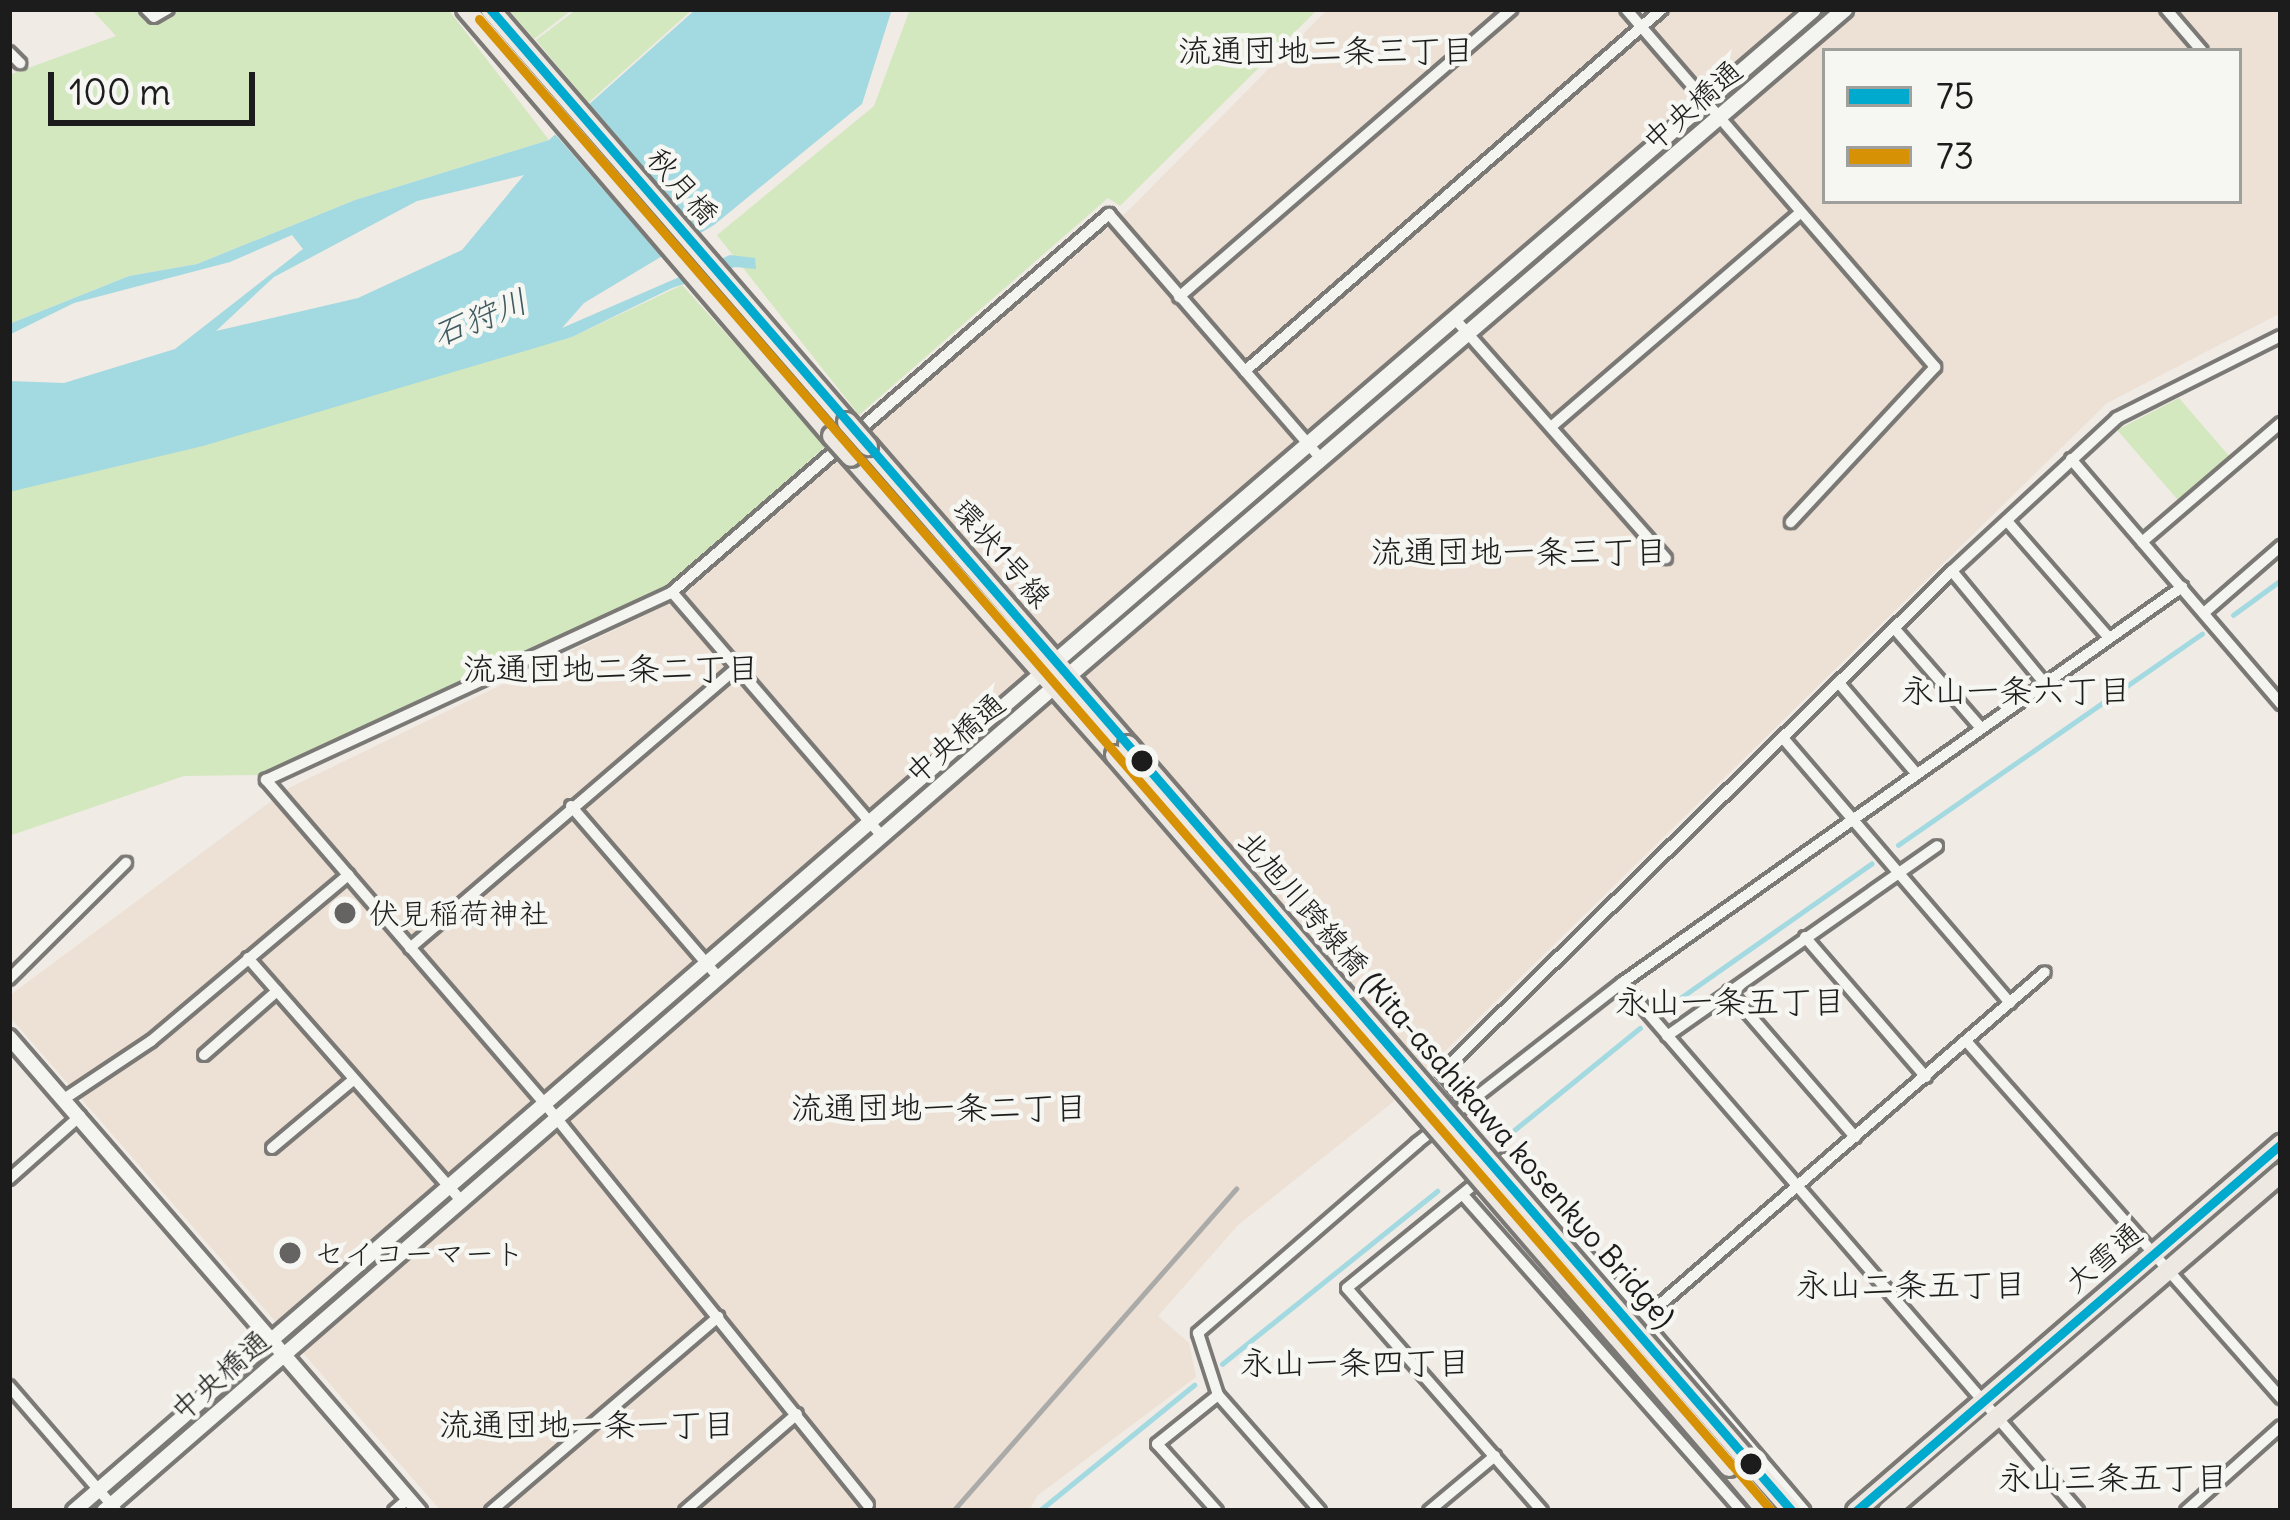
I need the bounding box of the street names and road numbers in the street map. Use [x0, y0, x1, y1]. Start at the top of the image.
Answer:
street label: 中央橋通 [1635, 52, 1749, 158]
street label: 秋月橋 [640, 140, 726, 232]
street label: 環状1号線 [945, 491, 1059, 615]
street label: 中央橋通 [898, 685, 1012, 791]
street label: 北旭川跨線橋 (Kita-asahikawa kosenkyo Bridge) [1232, 823, 1682, 1335]
street label: 大雪通 [2057, 1214, 2149, 1300]
street label: 中央橋通 [163, 1322, 277, 1428]

